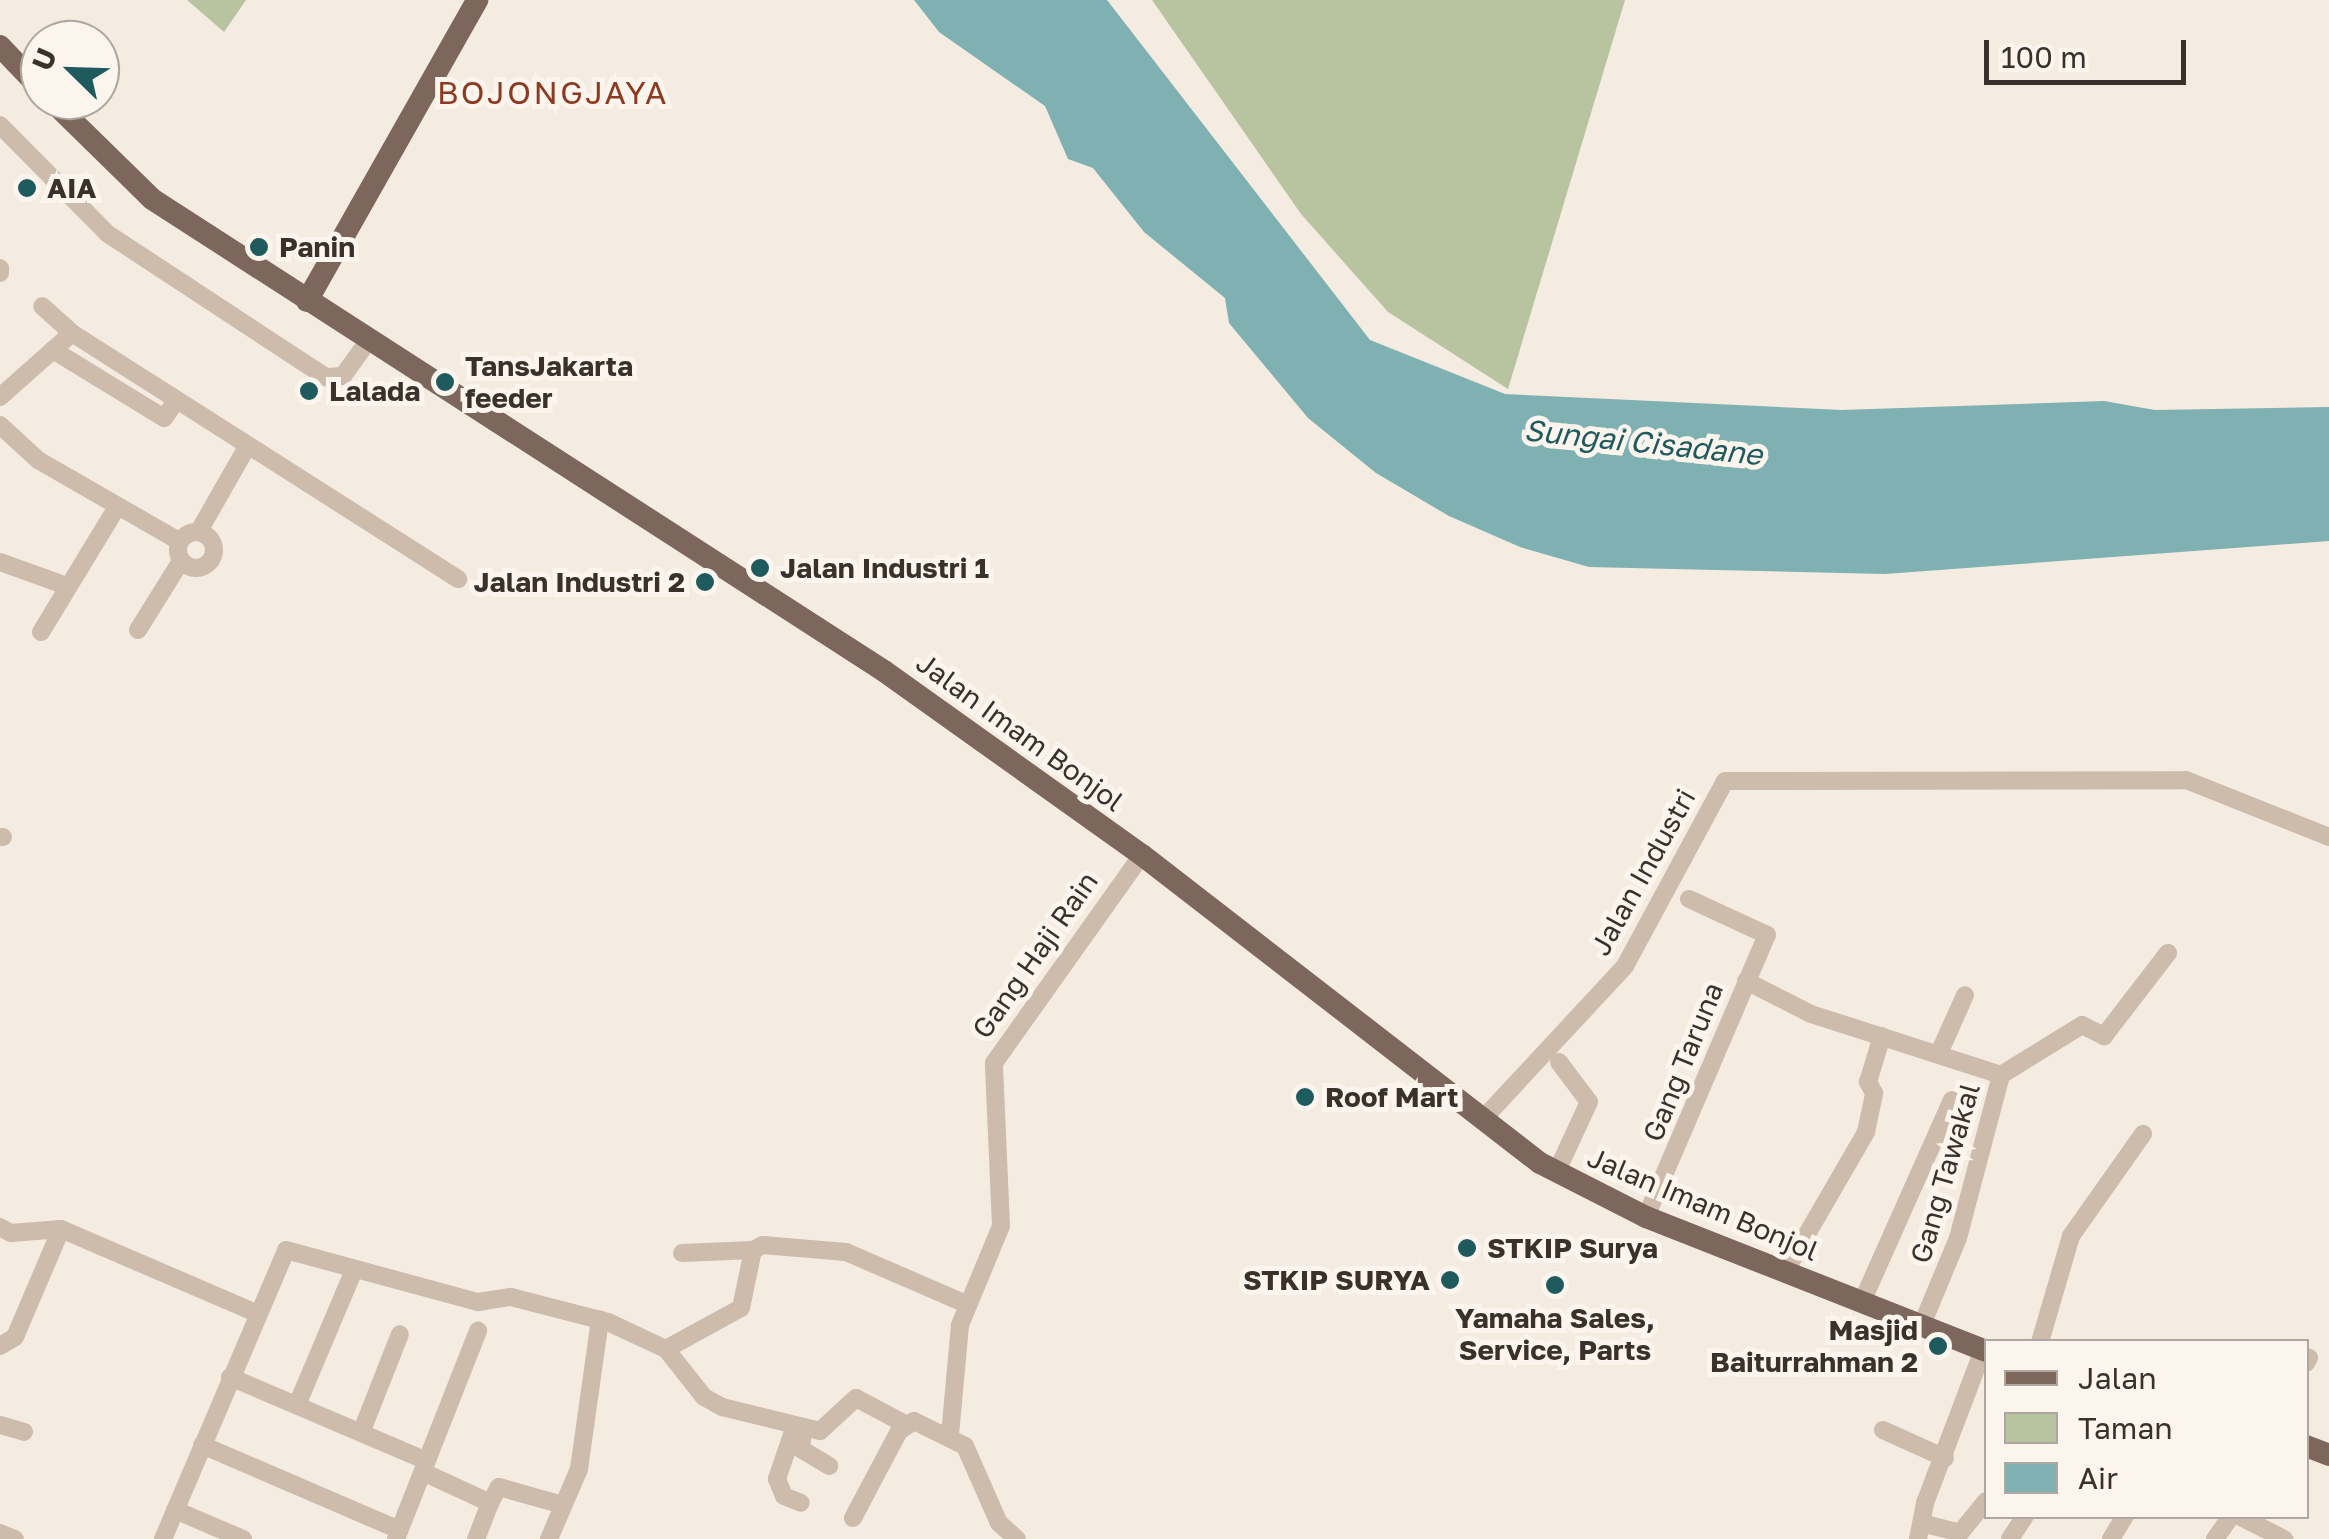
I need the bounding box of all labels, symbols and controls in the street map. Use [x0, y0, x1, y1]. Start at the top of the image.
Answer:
north arrow [20, 20, 120, 120]
scale bar [1989, 20, 2192, 82]
text: 100 m [2001, 39, 2087, 75]
text: U [25, 43, 63, 75]
district label: BOJONGJAYA [437, 73, 669, 111]
place label: AIA [47, 171, 96, 205]
marker: AIA [16, 177, 38, 199]
place label: Panin [279, 230, 355, 264]
marker: Panin [248, 236, 270, 258]
place label: TansJakarta feeder [465, 349, 633, 415]
marker: TansJakarta feeder [434, 371, 456, 393]
place label: Lalada [329, 374, 421, 408]
marker: Lalada [298, 380, 320, 402]
water label: Sungai Cisadane [1522, 412, 1764, 472]
place label: Jalan Industri 1 [780, 551, 989, 585]
marker: Jalan Industri 1 [749, 557, 771, 579]
place label: Jalan Industri 2 [473, 565, 685, 599]
marker: Jalan Industri 2 [694, 571, 716, 593]
street label: Jalan Imam Bonjol [910, 646, 1130, 818]
street label: Jalan Industri [1583, 783, 1703, 961]
street label: Gang Haji Rain [965, 865, 1105, 1045]
street label: Gang Taruna [1636, 978, 1730, 1146]
street label: Gang Tawakal [1903, 1079, 1987, 1267]
place label: Roof Mart [1325, 1080, 1459, 1114]
marker: Roof Mart [1294, 1086, 1316, 1108]
street label: Jalan Imam Bonjol [1582, 1140, 1824, 1268]
place label: STKIP Surya [1487, 1231, 1658, 1265]
marker: STKIP Surya [1456, 1237, 1478, 1259]
place label: STKIP SURYA [1243, 1263, 1430, 1297]
marker: STKIP SURYA [1439, 1269, 1461, 1291]
marker: Yamaha Sales, Service, Parts [1544, 1274, 1566, 1296]
place label: Yamaha Sales, Service, Parts [1455, 1301, 1655, 1367]
place label: Masjid Baiturrahman 2 [1710, 1313, 1918, 1379]
marker: Masjid Baiturrahman 2 [1927, 1335, 1949, 1357]
legend [1984, 1339, 2309, 1519]
text: Jalan [2078, 1360, 2157, 1396]
text: Taman [2078, 1410, 2173, 1446]
text: Air [2078, 1460, 2118, 1496]

